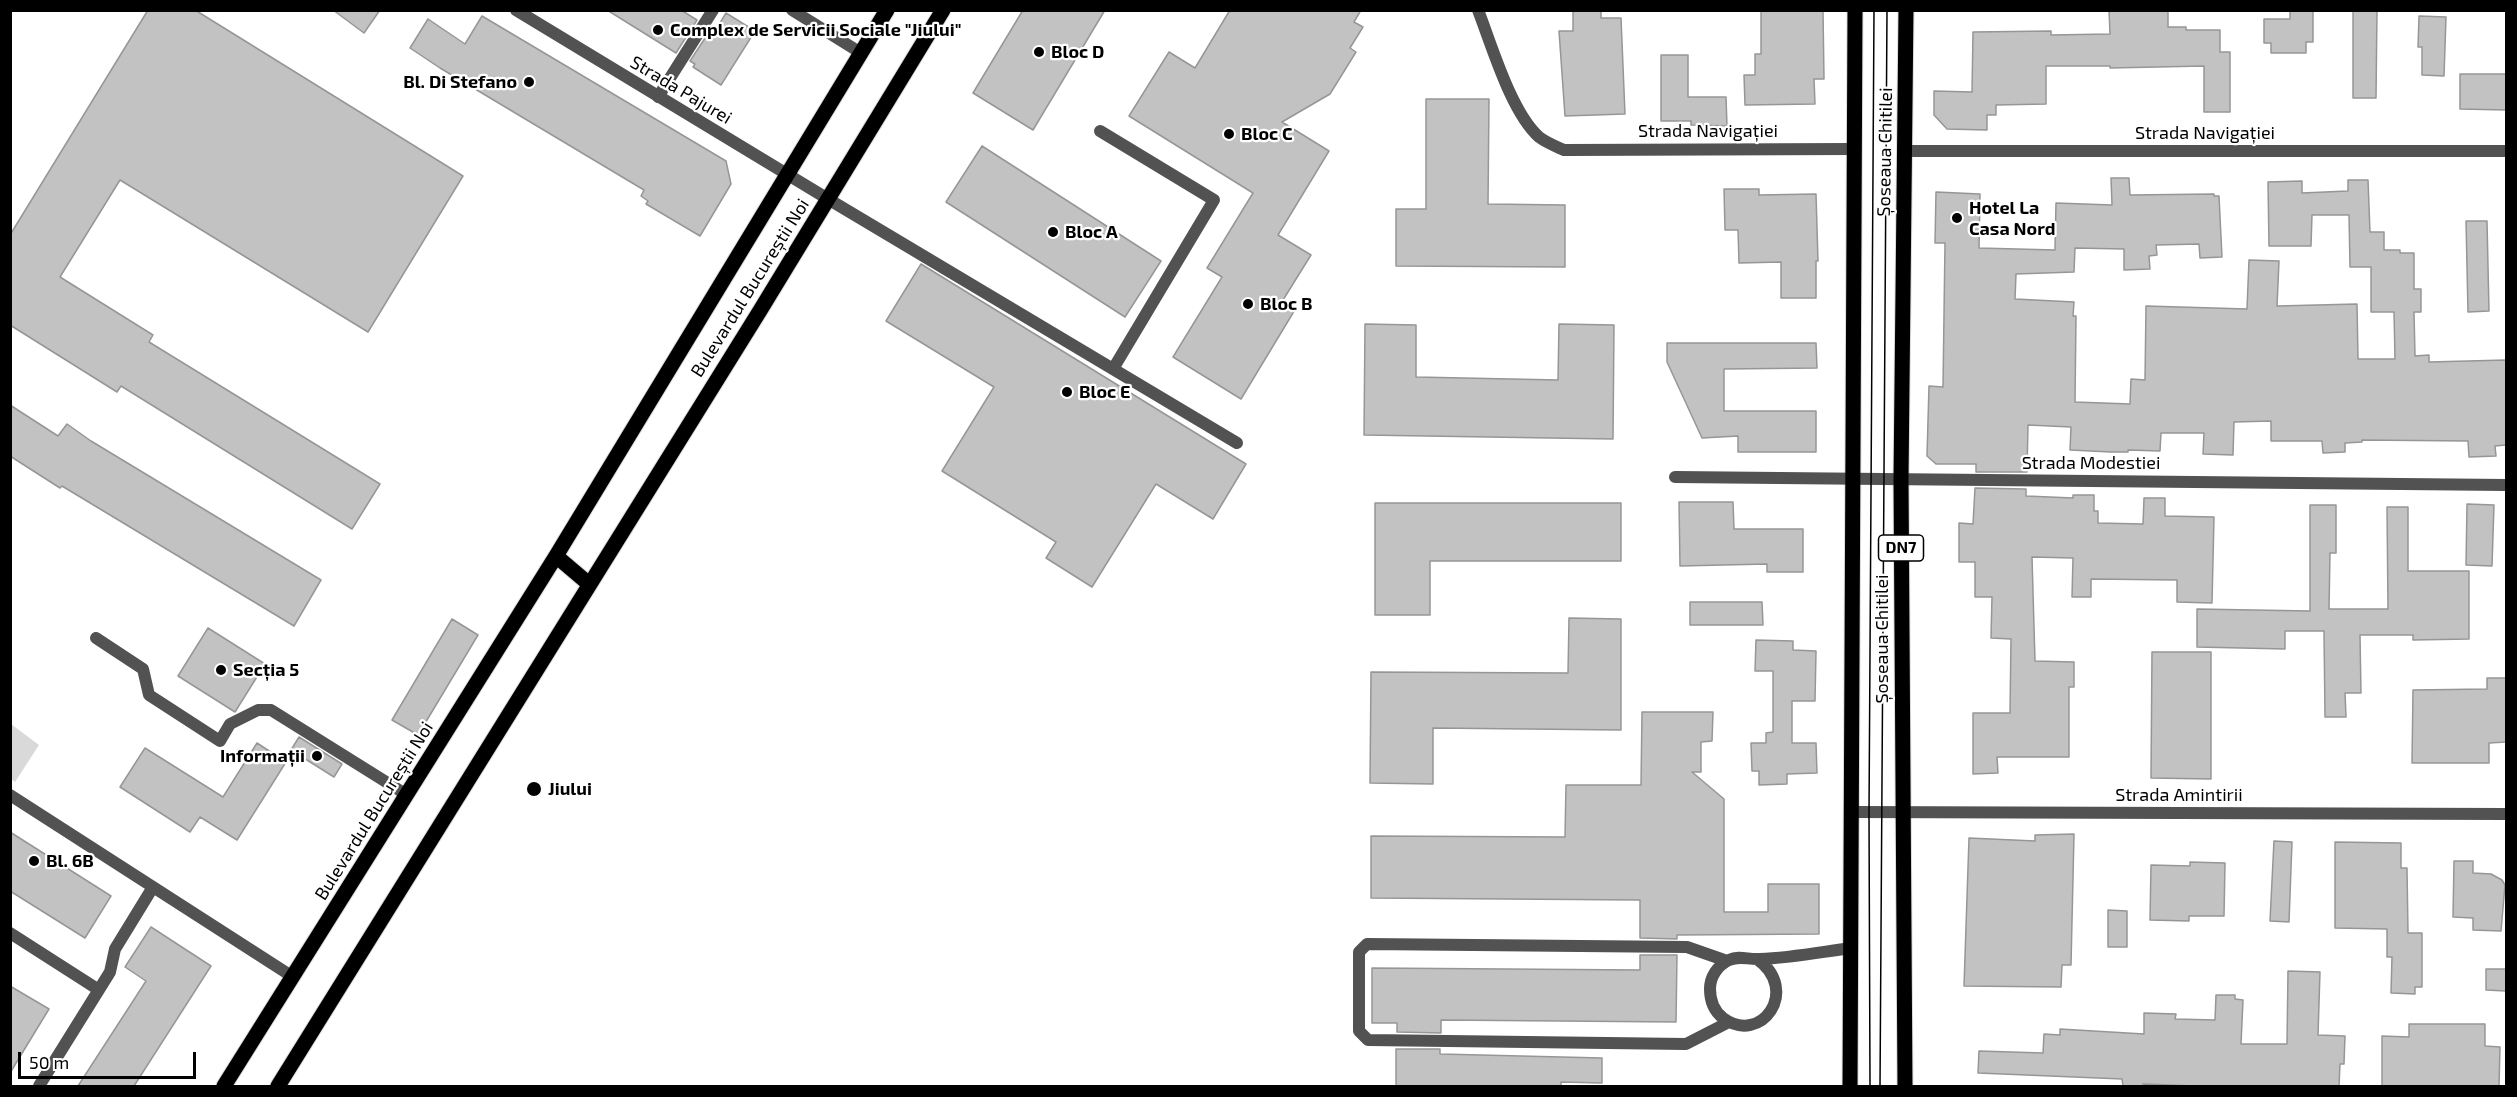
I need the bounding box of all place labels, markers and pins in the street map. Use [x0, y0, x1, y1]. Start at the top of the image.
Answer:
place label: Complex de Servicii Sociale "Jiului" [670, 19, 961, 41]
marker: Complex de Servicii Sociale "Jiului" [651, 23, 665, 37]
place label: Bloc D [1051, 41, 1104, 63]
marker: Bloc D [1032, 45, 1046, 59]
place label: Bl. Di Stefano [403, 71, 517, 93]
marker: Bl. Di Stefano [522, 75, 536, 89]
place label: Bloc C [1241, 123, 1293, 145]
marker: Bloc C [1222, 127, 1236, 141]
place label: Hotel La Casa Nord [1969, 197, 2056, 240]
marker: Hotel La Casa Nord [1950, 211, 1964, 225]
place label: Bloc A [1065, 221, 1118, 243]
marker: Bloc A [1046, 225, 1060, 239]
place label: Bloc B [1260, 293, 1313, 315]
marker: Bloc B [1241, 297, 1255, 311]
place label: Bloc E [1079, 381, 1130, 403]
marker: Bloc E [1060, 385, 1074, 399]
place label: Secția 5 [233, 659, 299, 681]
marker: Secția 5 [214, 663, 228, 677]
place label: Informații [220, 745, 305, 767]
marker: Informații [310, 749, 324, 763]
place label: Jiului [548, 778, 592, 800]
marker: Jiului [525, 780, 543, 798]
place label: Bl. 6B [46, 850, 94, 872]
marker: Bl. 6B [27, 854, 41, 868]

